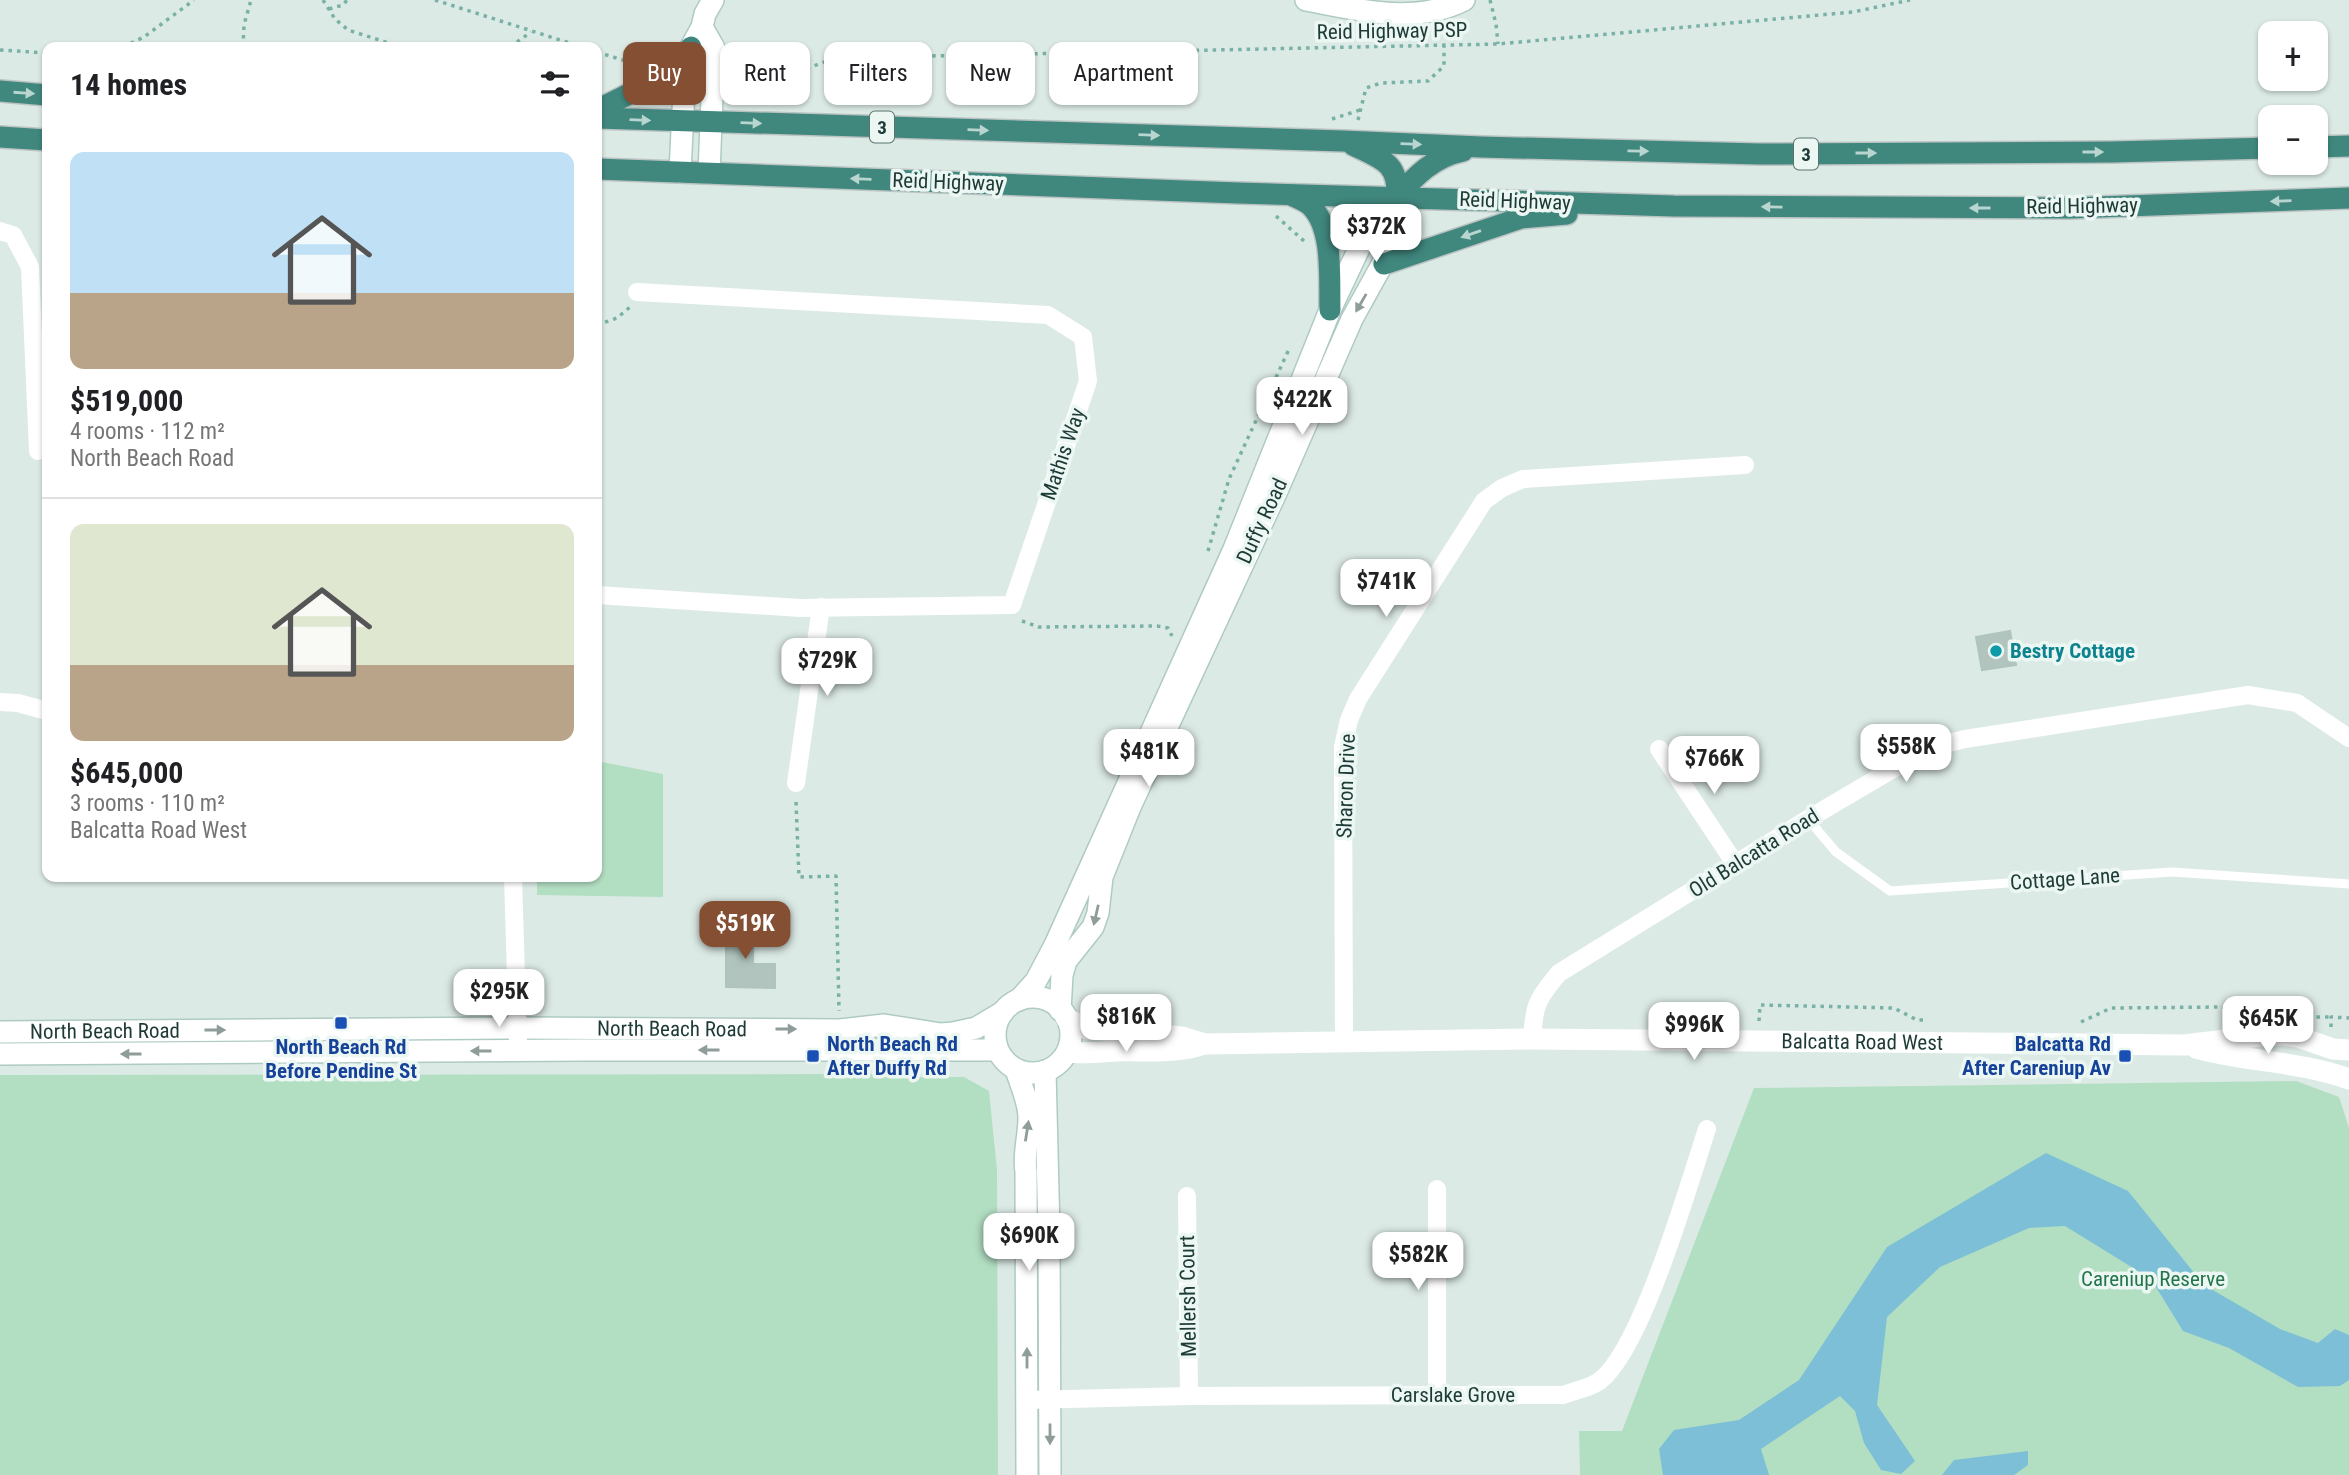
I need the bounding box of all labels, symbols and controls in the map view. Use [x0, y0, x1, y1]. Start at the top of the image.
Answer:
street label: Reid Highway PSP [1316, 18, 1468, 44]
map controls [2258, 21, 2328, 175]
button: + [2258, 21, 2328, 91]
chip: Buy [623, 42, 706, 105]
chip: Rent [720, 42, 810, 105]
chip: Filters [824, 42, 932, 105]
chip: New [946, 42, 1035, 105]
chip: Apartment [1049, 42, 1198, 105]
icon: filters [536, 65, 574, 103]
text: 14 homes [70, 67, 187, 102]
one-way arrow [13, 88, 35, 99]
button: − [2258, 105, 2328, 175]
road number: 3 [870, 111, 894, 142]
one-way arrow [629, 114, 651, 125]
one-way arrow [740, 117, 762, 129]
one-way arrow [967, 124, 989, 135]
one-way arrow [1138, 129, 1160, 140]
road number: 3 [1794, 138, 1818, 170]
one-way arrow [1400, 139, 1422, 150]
one-way arrow [1628, 145, 1650, 157]
one-way arrow [2083, 146, 2105, 158]
one-way arrow [1855, 147, 1877, 159]
street label: Reid Highway [892, 168, 1004, 196]
one-way arrow [850, 173, 872, 184]
street label: Reid Highway [1459, 187, 1571, 215]
street label: Reid Highway [2026, 193, 2138, 219]
one-way arrow [2270, 195, 2292, 206]
icon: home [259, 197, 385, 323]
one-way arrow [1760, 201, 1782, 213]
one-way arrow [1969, 202, 1991, 214]
pin: $372K [1327, 204, 1425, 264]
text: $372K [1346, 213, 1406, 240]
one-way arrow [1461, 229, 1482, 240]
one-way arrow [1355, 294, 1367, 313]
pin: $422K [1253, 378, 1351, 437]
text: $519,000 [70, 383, 183, 418]
text: $422K [1272, 386, 1332, 413]
street label: Mathis Way [1036, 405, 1090, 503]
text: 4 rooms · 112 m² [70, 418, 225, 445]
text: North Beach Road [70, 445, 234, 472]
street label: Duffy Road [1232, 475, 1292, 567]
pin: $741K [1337, 560, 1435, 619]
text: $741K [1356, 568, 1416, 595]
icon: home [259, 569, 385, 695]
pin: $729K [778, 638, 876, 698]
place label: Bestry Cottage [2010, 639, 2135, 663]
marker: Bestry Cottage [1988, 643, 2004, 659]
text: $729K [797, 647, 857, 674]
pin: $558K [1857, 724, 1955, 784]
pin: $481K [1100, 730, 1198, 789]
street label: Sharon Drive [1332, 733, 1360, 839]
text: $558K [1876, 733, 1936, 760]
pin: $766K [1665, 736, 1763, 796]
text: $481K [1119, 738, 1179, 765]
text: $766K [1684, 745, 1744, 772]
text: $645,000 [70, 755, 183, 790]
text: 3 rooms · 110 m² [70, 790, 225, 817]
street label: Old Balcatta Road [1685, 804, 1823, 902]
text: Balcatta Road West [70, 817, 247, 844]
street label: Cottage Lane [2009, 863, 2121, 895]
pin: $519K [696, 902, 794, 961]
one-way arrow [1090, 904, 1101, 926]
text: $519K [715, 910, 775, 937]
pin: $295K [450, 970, 548, 1029]
text: $295K [469, 978, 529, 1005]
pin: $816K [1077, 995, 1175, 1054]
pin: $645K [2219, 996, 2317, 1056]
pin: $996K [1645, 1002, 1743, 1062]
text: $816K [1096, 1003, 1156, 1030]
text: $645K [2238, 1005, 2298, 1032]
text: $996K [1664, 1011, 1724, 1038]
marker: North Beach Rd Before Pendine St [333, 1015, 349, 1031]
street label: North Beach Road [597, 1016, 747, 1041]
street label: North Beach Road [30, 1019, 180, 1044]
one-way arrow [775, 1023, 797, 1035]
one-way arrow [204, 1025, 226, 1036]
street label: Balcatta Road West [1781, 1029, 1943, 1055]
place label: North Beach Rd After Duffy Rd [827, 1032, 958, 1080]
place label: Balcatta Rd After Careniup Av [1962, 1032, 2112, 1080]
place label: North Beach Rd Before Pendine St [265, 1035, 417, 1083]
one-way arrow [698, 1044, 720, 1056]
one-way arrow [470, 1045, 492, 1057]
one-way arrow [120, 1048, 142, 1059]
marker: North Beach Rd After Duffy Rd [805, 1048, 821, 1064]
marker: Balcatta Rd After Careniup Av [2117, 1048, 2133, 1064]
one-way arrow [1022, 1120, 1033, 1142]
pin: $690K [980, 1214, 1078, 1273]
text: $690K [999, 1222, 1059, 1249]
pin: $582K [1369, 1232, 1467, 1292]
street label: Mellersh Court [1175, 1235, 1201, 1357]
text: $582K [1388, 1241, 1448, 1268]
park label: Careniup Reserve [2081, 1267, 2225, 1291]
one-way arrow [1021, 1347, 1033, 1369]
street label: Carslake Grove [1391, 1383, 1515, 1407]
one-way arrow [1044, 1423, 1056, 1445]

